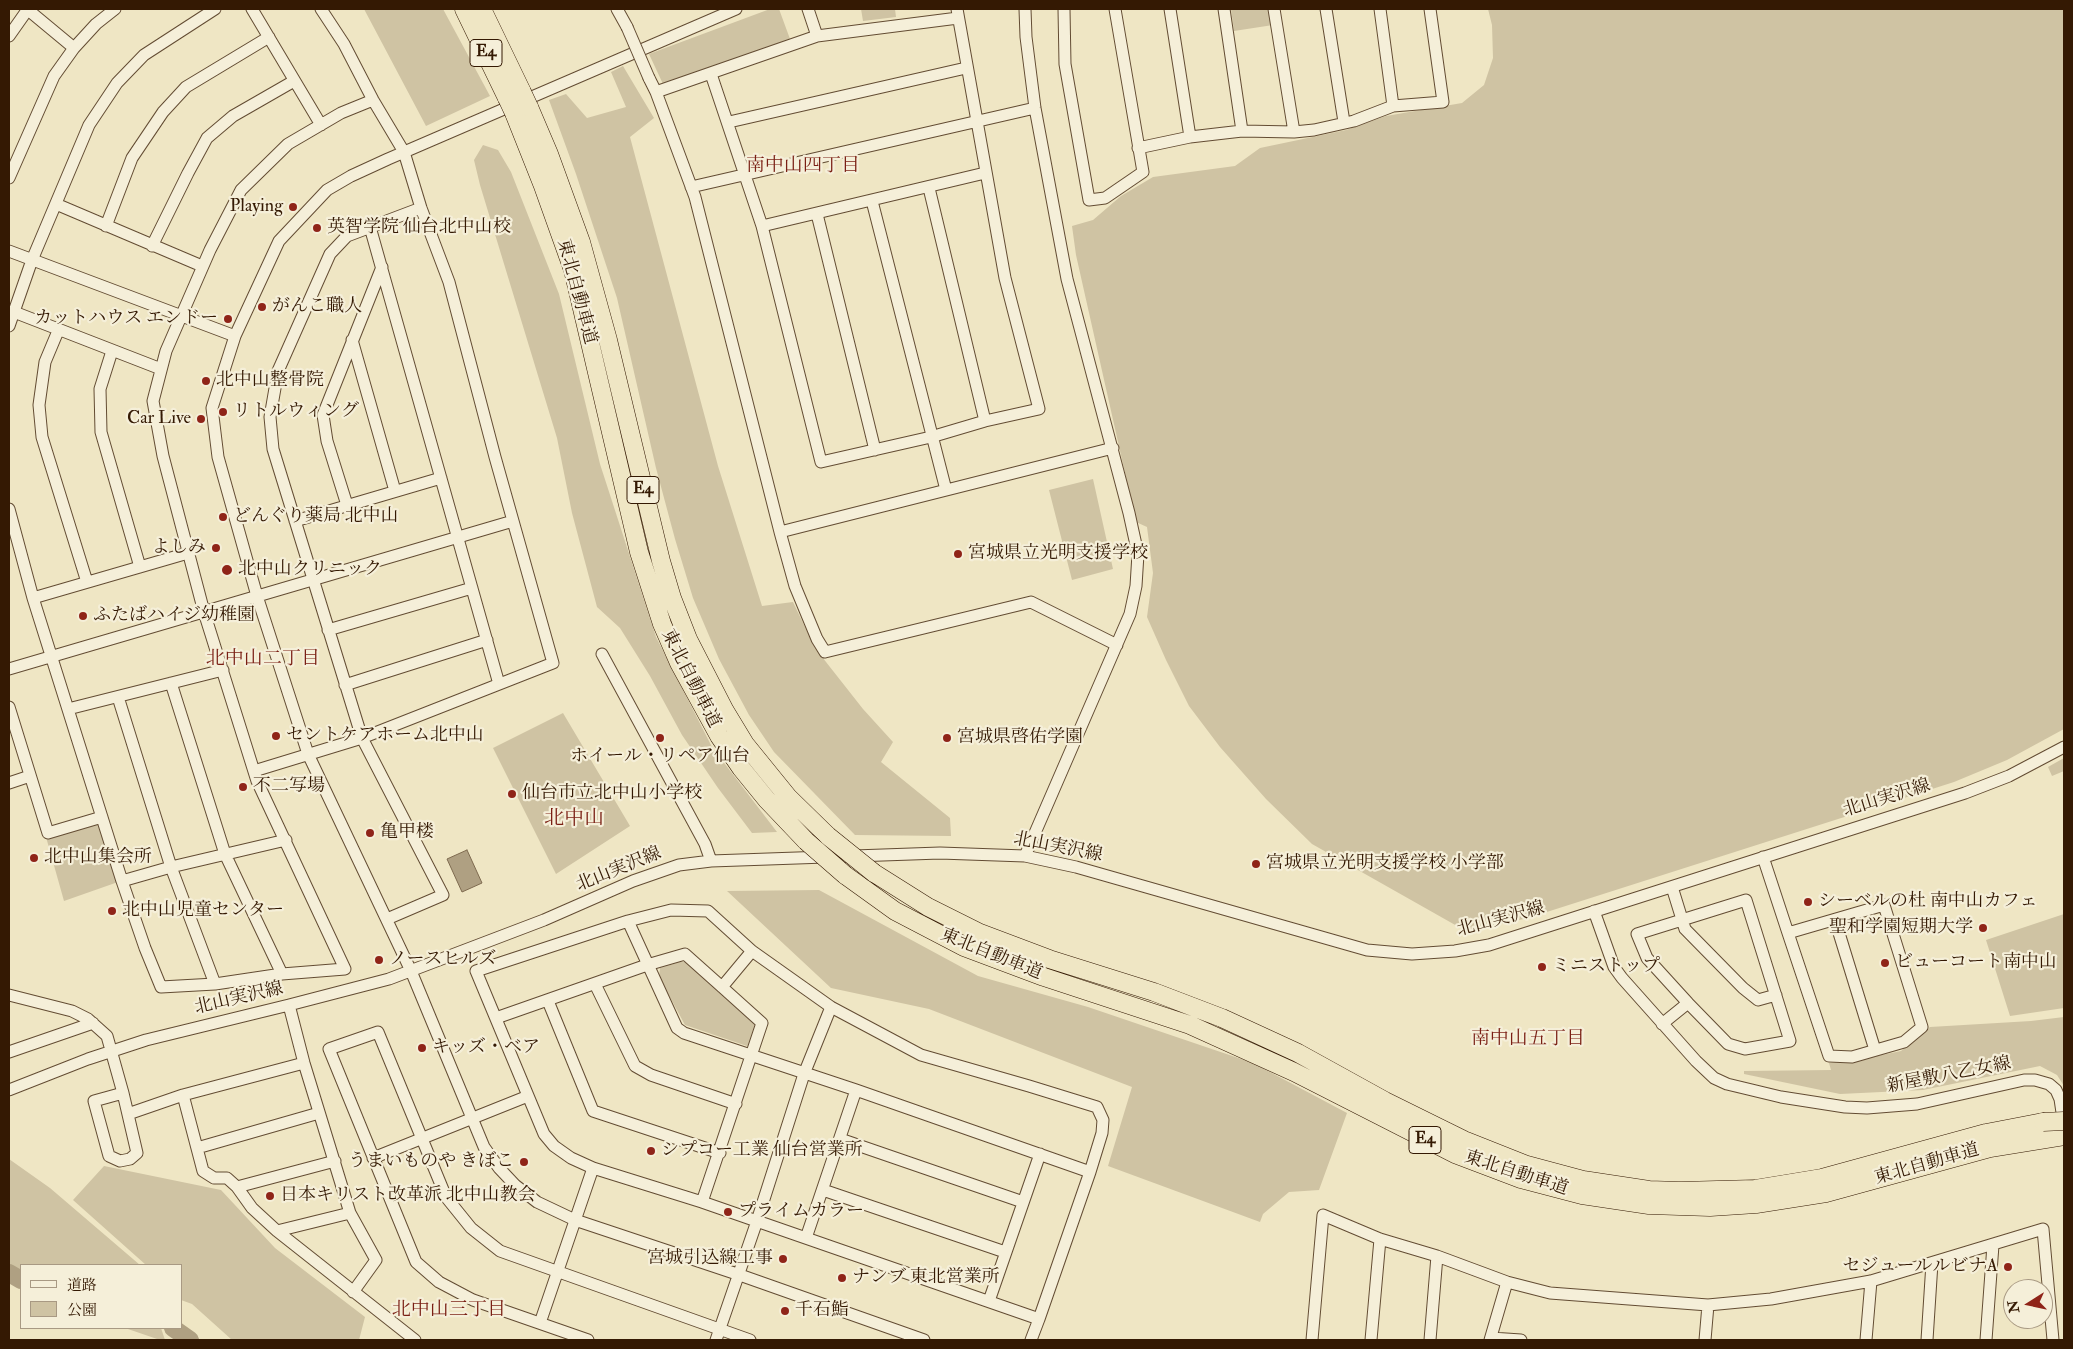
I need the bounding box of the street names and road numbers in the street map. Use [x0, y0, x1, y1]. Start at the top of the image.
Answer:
road number: E4 [470, 40, 502, 66]
street label: 東北自動車道 [552, 237, 600, 347]
road number: E4 [627, 476, 659, 504]
street label: 東北自動車道 [656, 626, 724, 732]
street label: 北山実沢線 [1841, 776, 1933, 822]
street label: 北山実沢線 [1012, 829, 1104, 867]
street label: 北山実沢線 [573, 843, 665, 897]
street label: 北山実沢線 [1455, 898, 1547, 942]
street label: 東北自動車道 [937, 925, 1045, 985]
street label: 北山実沢線 [193, 978, 285, 1020]
street label: 新屋敷八乙女線 [1885, 1053, 2013, 1099]
road number: E4 [1409, 1126, 1441, 1154]
street label: 東北自動車道 [1872, 1140, 1982, 1190]
street label: 東北自動車道 [1461, 1147, 1571, 1201]

